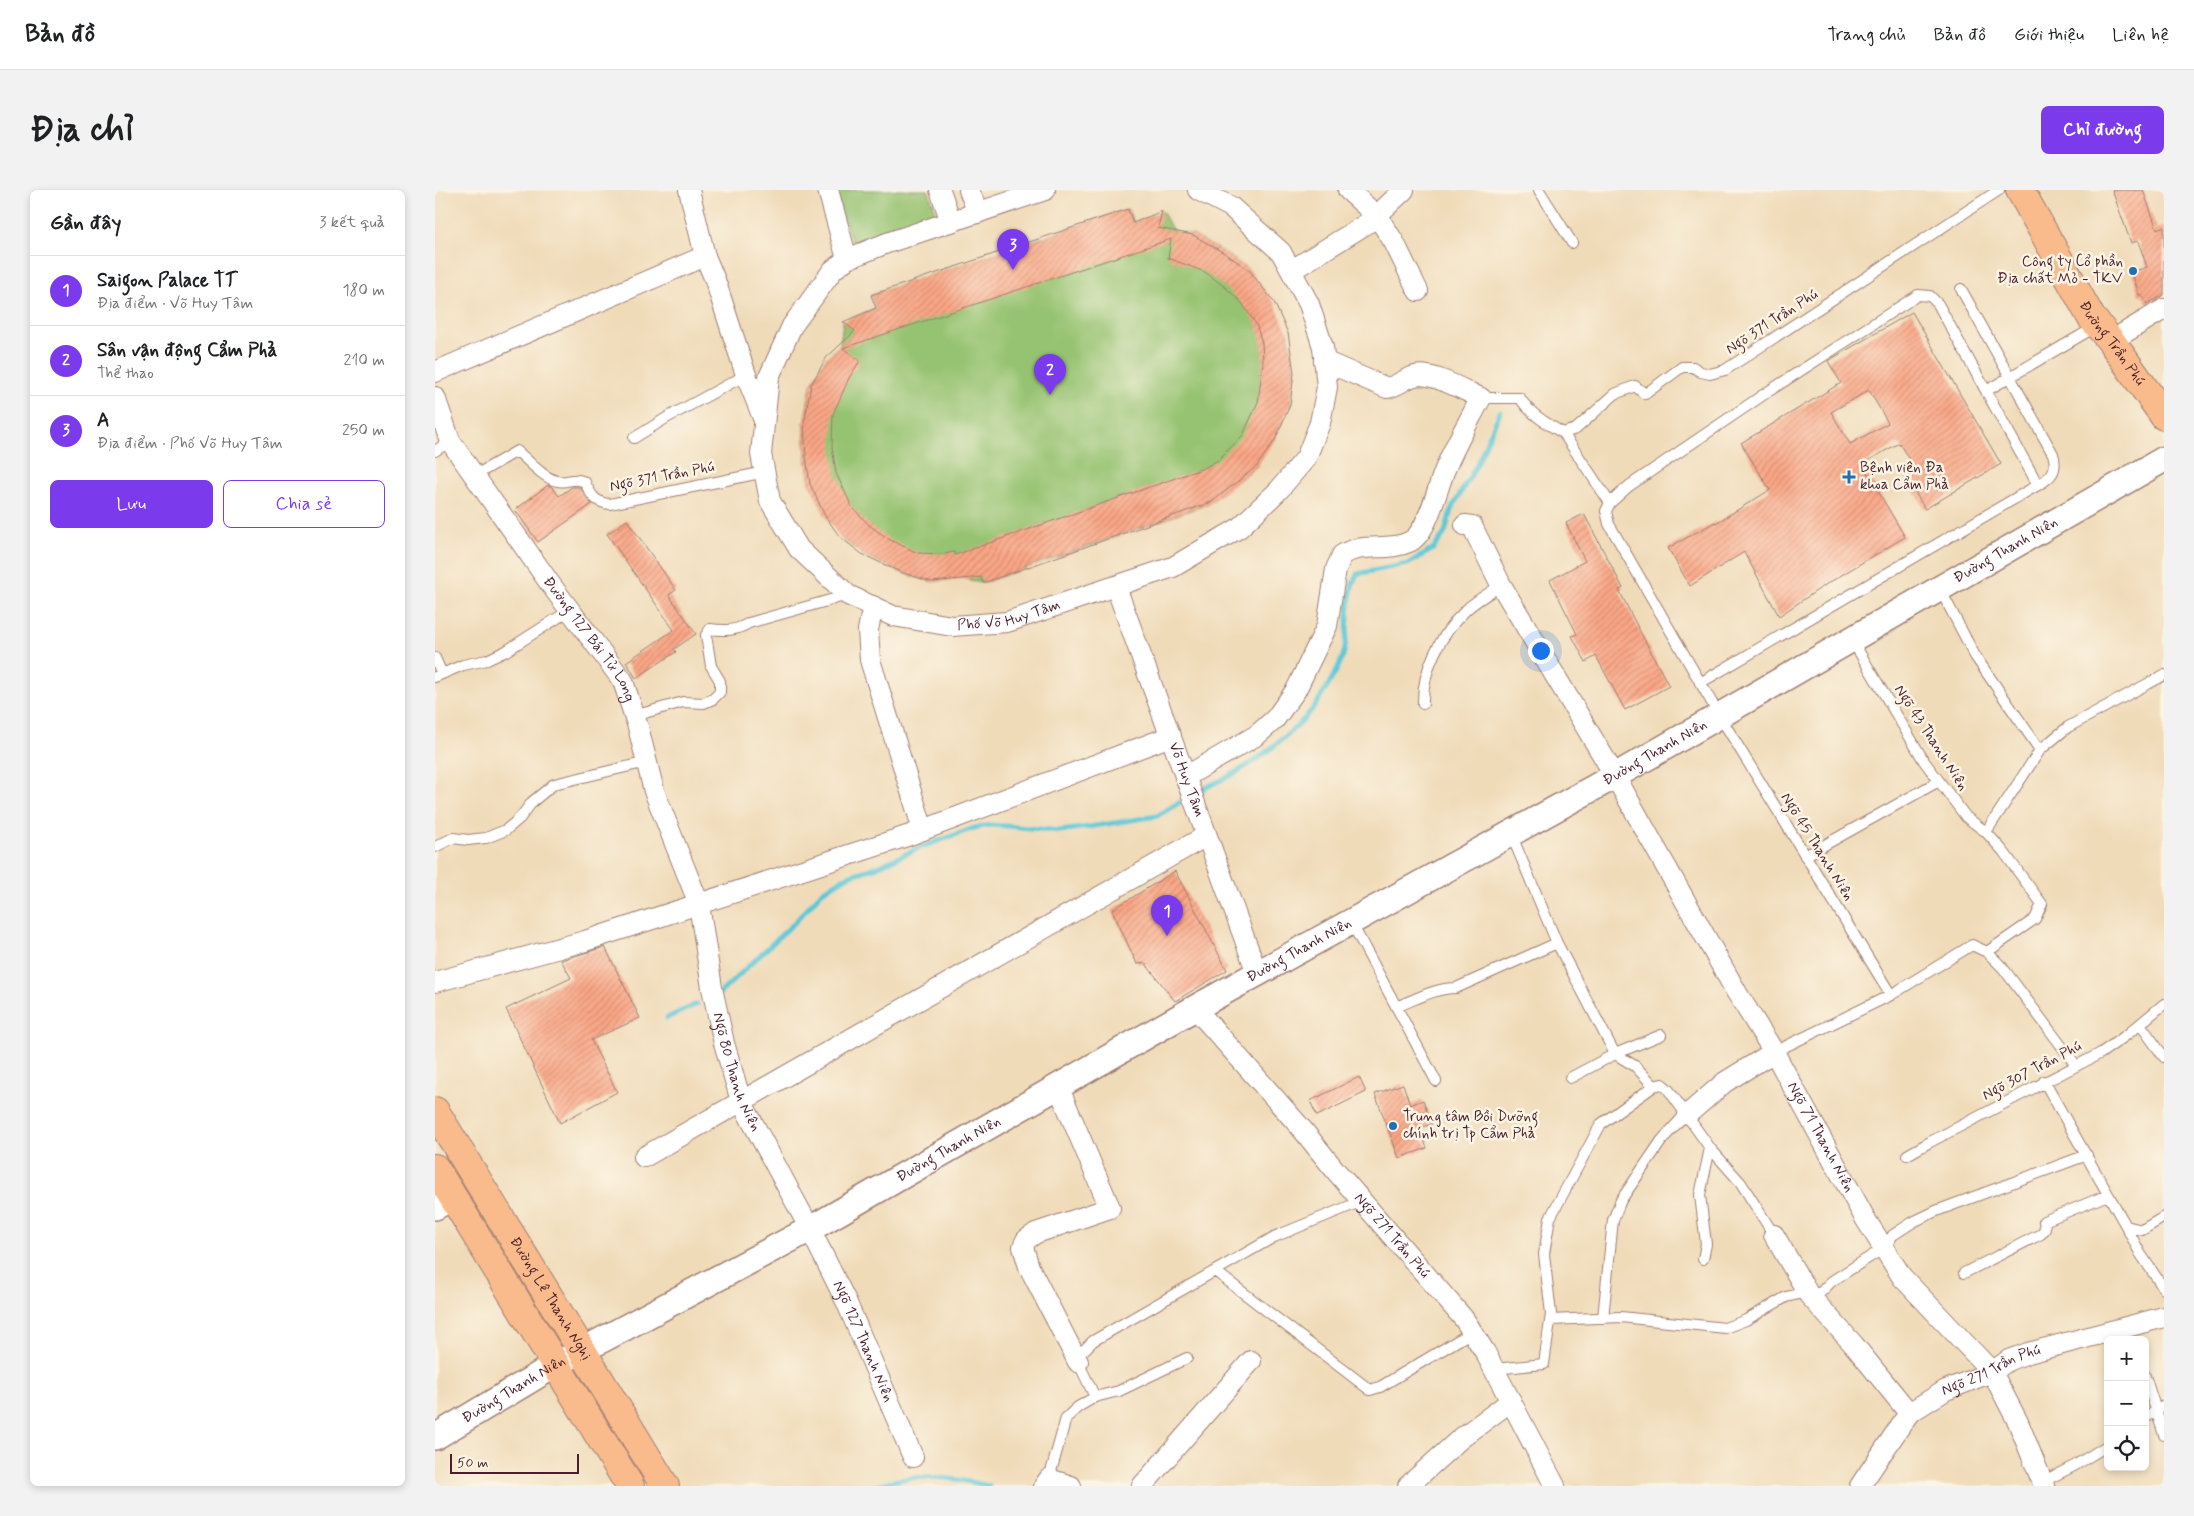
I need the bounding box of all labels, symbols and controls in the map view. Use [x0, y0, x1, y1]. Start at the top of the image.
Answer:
text: Bản đồ [25, 19, 95, 50]
text: Trang chủ [1828, 23, 1906, 47]
text: Bản đồ [1934, 23, 1986, 47]
text: Giới thiệu [2014, 23, 2084, 47]
text: Liên hệ [2112, 23, 2169, 47]
button: Chỉ đường [2041, 106, 2164, 154]
text: Địa chỉ [30, 107, 134, 153]
text: Gần đây [50, 209, 121, 237]
text: 3 kết quả [319, 212, 385, 233]
pin: 3 [997, 229, 1029, 270]
place label: Công ty Cổ phần Địa chất Mỏ - TKV [1997, 252, 2123, 289]
marker: Công ty Cổ phần Địa chất Mỏ - TKV [2127, 265, 2139, 277]
text: Saigon Palace TT [97, 268, 237, 293]
text: 1 [62, 280, 70, 301]
text: 180 m [342, 280, 385, 301]
street label: Ngõ 371 Trần Phú [1722, 285, 1823, 360]
text: Địa điểm · Võ Huy Tâm [97, 293, 253, 314]
street label: Đường Trần Phú [2074, 297, 2150, 390]
text: Sân vận động Cẩm Phả [97, 338, 277, 363]
text: 2 [62, 350, 70, 371]
text: 210 m [344, 350, 385, 371]
pin: 2 [1034, 354, 1066, 395]
text: Thể thao [97, 363, 154, 384]
text: A [97, 408, 109, 433]
text: 3 [62, 420, 70, 441]
text: 250 m [342, 420, 385, 441]
text: Địa điểm · Phố Võ Huy Tâm [97, 433, 282, 454]
street label: Ngõ 371 Trần Phú [608, 457, 716, 498]
place label: Bệnh viện Đa khoa Cẩm Phả [1860, 458, 1949, 495]
marker: Bệnh viện Đa khoa Cẩm Phả [1842, 470, 1856, 484]
button: Lưu [50, 480, 213, 528]
button: Chia sẻ [223, 480, 385, 528]
street label: Đường Thanh Niên [1950, 512, 2062, 588]
street label: Đường 127 Bái Tử Long [538, 573, 639, 705]
street label: Phố Võ Huy Tâm [956, 595, 1063, 636]
your location [1528, 638, 1554, 664]
street label: Ngõ 43 Thanh Niên [1888, 681, 1973, 795]
street label: Đường Thanh Niên [1599, 715, 1711, 791]
street label: Võ Huy Tâm [1164, 739, 1209, 820]
street label: Ngõ 45 Thanh Niên [1775, 789, 1858, 905]
pin: 1 [1151, 895, 1183, 936]
street label: Đường Thanh Niên [1243, 913, 1355, 987]
street label: Ngõ 80 Thanh Niên [708, 1011, 766, 1135]
street label: Ngõ 307 Trần Phú [1979, 1036, 2086, 1106]
street label: Ngõ 71 Thanh Niên [1782, 1078, 1859, 1196]
place label: Trung tâm Bồi Dưỡng chính trị Tp Cẩm Phả [1403, 1107, 1538, 1144]
street label: Đường Thanh Niên [893, 1111, 1005, 1187]
marker: Trung tâm Bồi Dưỡng chính trị Tp Cẩm Phả [1387, 1120, 1399, 1132]
street label: Ngõ 271 Trần Phú [1349, 1189, 1435, 1283]
street label: Đường Lê Thanh Nghị [505, 1233, 596, 1364]
street label: Ngõ 127 Thanh Niên [828, 1278, 898, 1405]
map controls [2104, 1336, 2149, 1471]
button: + [2104, 1336, 2149, 1381]
street label: Ngõ 271 Trần Phú [1939, 1340, 2043, 1401]
street label: Đường Thanh Niên [459, 1351, 569, 1428]
button: − [2104, 1381, 2149, 1426]
button: locate [2104, 1426, 2149, 1471]
scale bar [450, 1451, 579, 1474]
text: 50 m [457, 1454, 488, 1472]

